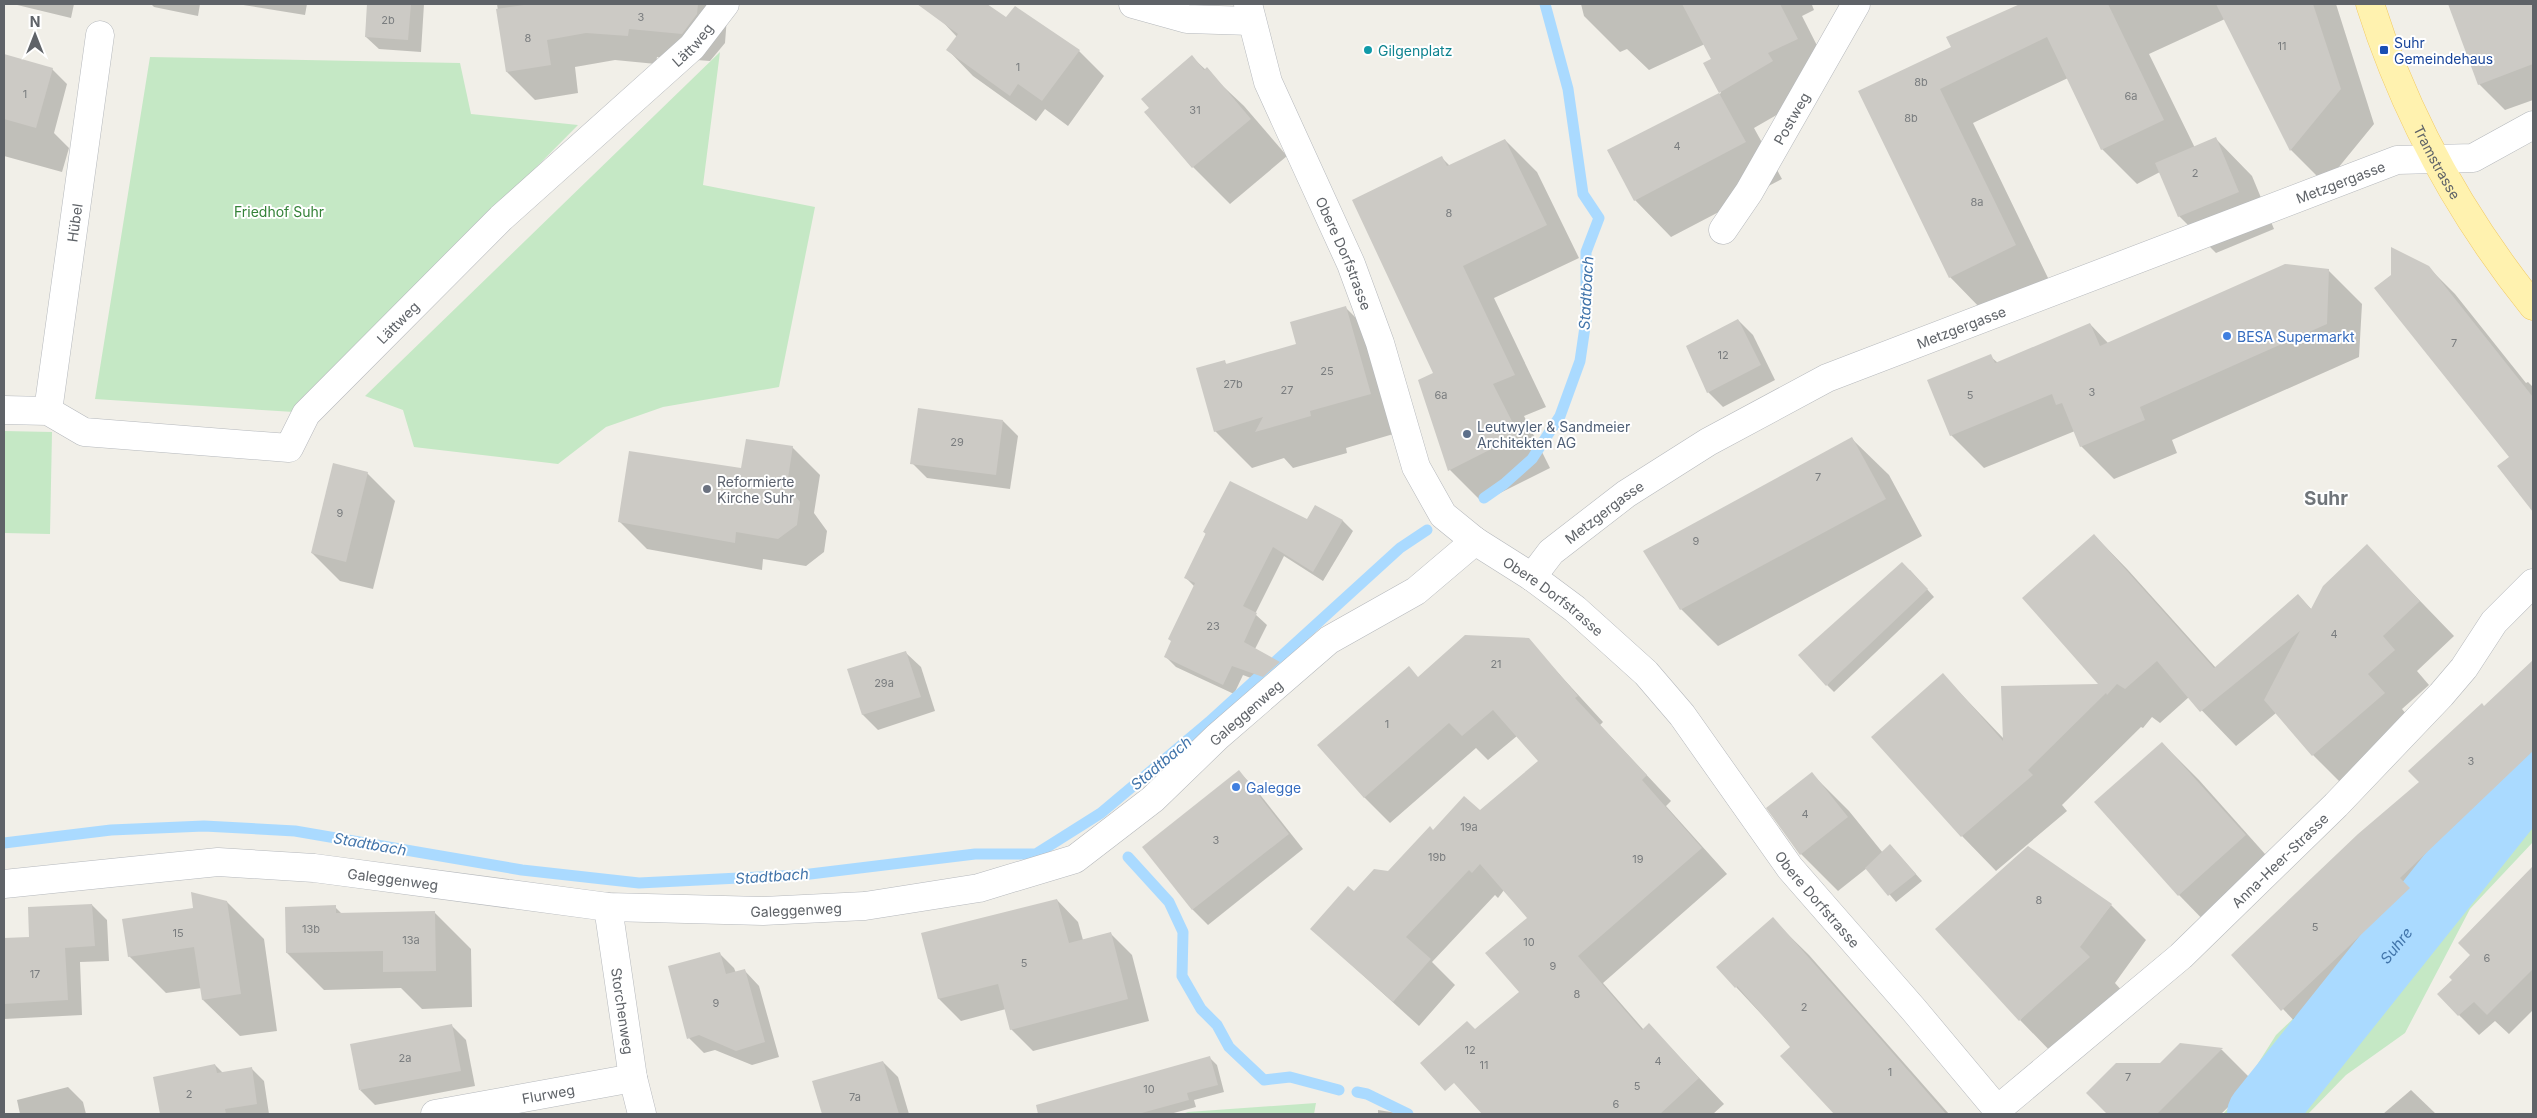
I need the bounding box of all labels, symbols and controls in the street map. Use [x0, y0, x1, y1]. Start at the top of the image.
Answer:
north arrow [10, 10, 60, 60]
house number: 3 [638, 10, 645, 24]
text: N [30, 13, 40, 30]
house number: 2b [381, 13, 395, 27]
street label: Lättweg [668, 19, 716, 70]
house number: 8 [525, 31, 532, 45]
place label: Suhr Gemeindehaus [2394, 34, 2493, 67]
house number: 11 [2278, 39, 2286, 53]
place label: Gilgenplatz [1378, 42, 1452, 59]
marker: Gilgenplatz [1362, 44, 1374, 56]
marker: Suhr Gemeindehaus [2378, 44, 2390, 56]
house number: 1 [1016, 60, 1020, 74]
house number: 8b [1914, 75, 1928, 89]
house number: 1 [23, 87, 27, 101]
street label: Postweg [1769, 89, 1813, 147]
house number: 6a [2125, 89, 2138, 103]
house number: 31 [1189, 103, 1201, 117]
house number: 8b [1904, 111, 1918, 125]
street label: Tramstrasse [2411, 122, 2465, 202]
house number: 4 [1673, 139, 1681, 153]
street label: Metzgergasse [2293, 157, 2387, 206]
house number: 2 [2192, 166, 2198, 180]
street label: Obere Dorfstrasse [1313, 194, 1376, 312]
house number: 8a [1971, 195, 1983, 209]
street label: Hübel [63, 202, 85, 243]
park label: Friedhof Suhr [234, 203, 324, 220]
house number: 8 [1446, 206, 1453, 220]
water label: Stadtbach [1575, 256, 1597, 330]
street label: Lättweg [373, 297, 422, 347]
street label: Metzgergasse [1914, 302, 2008, 351]
place label: BESA Supermarkt [2237, 328, 2355, 345]
marker: BESA Supermarkt [2221, 330, 2233, 342]
house number: 7 [2451, 336, 2457, 350]
house number: 12 [1717, 348, 1729, 362]
house number: 25 [1320, 364, 1334, 378]
house number: 27b [1223, 377, 1243, 391]
house number: 27 [1281, 383, 1293, 397]
house number: 3 [2089, 385, 2096, 399]
house number: 6a [1435, 388, 1448, 402]
house number: 5 [1967, 388, 1974, 402]
place label: Leutwyler & Sandmeier Architekten AG [1477, 418, 1630, 451]
marker: Leutwyler & Sandmeier Architekten AG [1461, 428, 1473, 440]
house number: 29 [950, 435, 964, 449]
house number: 7 [1815, 470, 1821, 484]
place label: Reformierte Kirche Suhr [717, 473, 795, 506]
street label: Metzgergasse [1561, 477, 1646, 547]
marker: Reformierte Kirche Suhr [701, 483, 713, 495]
district label: Suhr [2304, 487, 2348, 510]
house number: 9 [337, 506, 344, 520]
house number: 9 [1693, 534, 1700, 548]
street label: Obere Dorfstrasse [1500, 553, 1607, 639]
house number: 23 [1206, 619, 1220, 633]
house number: 4 [2330, 627, 2338, 641]
house number: 21 [1490, 657, 1502, 671]
house number: 29a [874, 676, 894, 690]
street label: Galeggenweg [1205, 676, 1286, 749]
house number: 1 [1385, 717, 1389, 731]
water label: Stadtbach [1127, 732, 1195, 794]
house number: 3 [2468, 754, 2475, 768]
place label: Galegge [1246, 779, 1301, 796]
marker: Galegge [1230, 781, 1242, 793]
house number: 4 [1801, 807, 1809, 821]
street label: Anna-Heer-Strasse [2228, 809, 2331, 911]
house number: 19a [1460, 820, 1478, 834]
water label: Stadtbach [332, 828, 408, 860]
house number: 3 [1213, 833, 1220, 847]
street label: Obere Dorfstrasse [1772, 847, 1864, 951]
house number: 19b [1428, 850, 1446, 864]
house number: 19 [1632, 852, 1644, 866]
street label: Galeggenweg [347, 864, 439, 893]
water label: Stadtbach [735, 864, 810, 888]
house number: 8 [2036, 893, 2043, 907]
street label: Galeggenweg [750, 899, 842, 920]
house number: 5 [2312, 920, 2319, 934]
house number: 13b [302, 922, 320, 936]
water label: Suhre [2375, 923, 2416, 967]
house number: 15 [172, 926, 184, 940]
house number: 13a [402, 933, 420, 947]
house number: 10 [1523, 935, 1535, 949]
house number: 6 [2484, 951, 2491, 965]
house number: 5 [1021, 956, 1028, 970]
house number: 9 [1550, 959, 1557, 973]
street label: Storchenweg [608, 966, 638, 1055]
house number: 17 [30, 967, 40, 981]
house number: 8 [1574, 987, 1581, 1001]
house number: 9 [713, 996, 720, 1010]
house number: 2 [1801, 1000, 1807, 1014]
house number: 12 [1464, 1043, 1476, 1057]
house number: 2a [399, 1051, 411, 1065]
house number: 4 [1654, 1054, 1662, 1068]
house number: 11 [1480, 1058, 1488, 1072]
house number: 1 [1888, 1065, 1892, 1079]
house number: 7 [2125, 1070, 2131, 1084]
house number: 5 [1634, 1079, 1641, 1093]
street label: Flurweg [520, 1080, 576, 1107]
house number: 10 [1143, 1082, 1155, 1096]
house number: 2 [186, 1087, 192, 1101]
house number: 7a [849, 1090, 861, 1104]
house number: 6 [1613, 1097, 1620, 1111]

